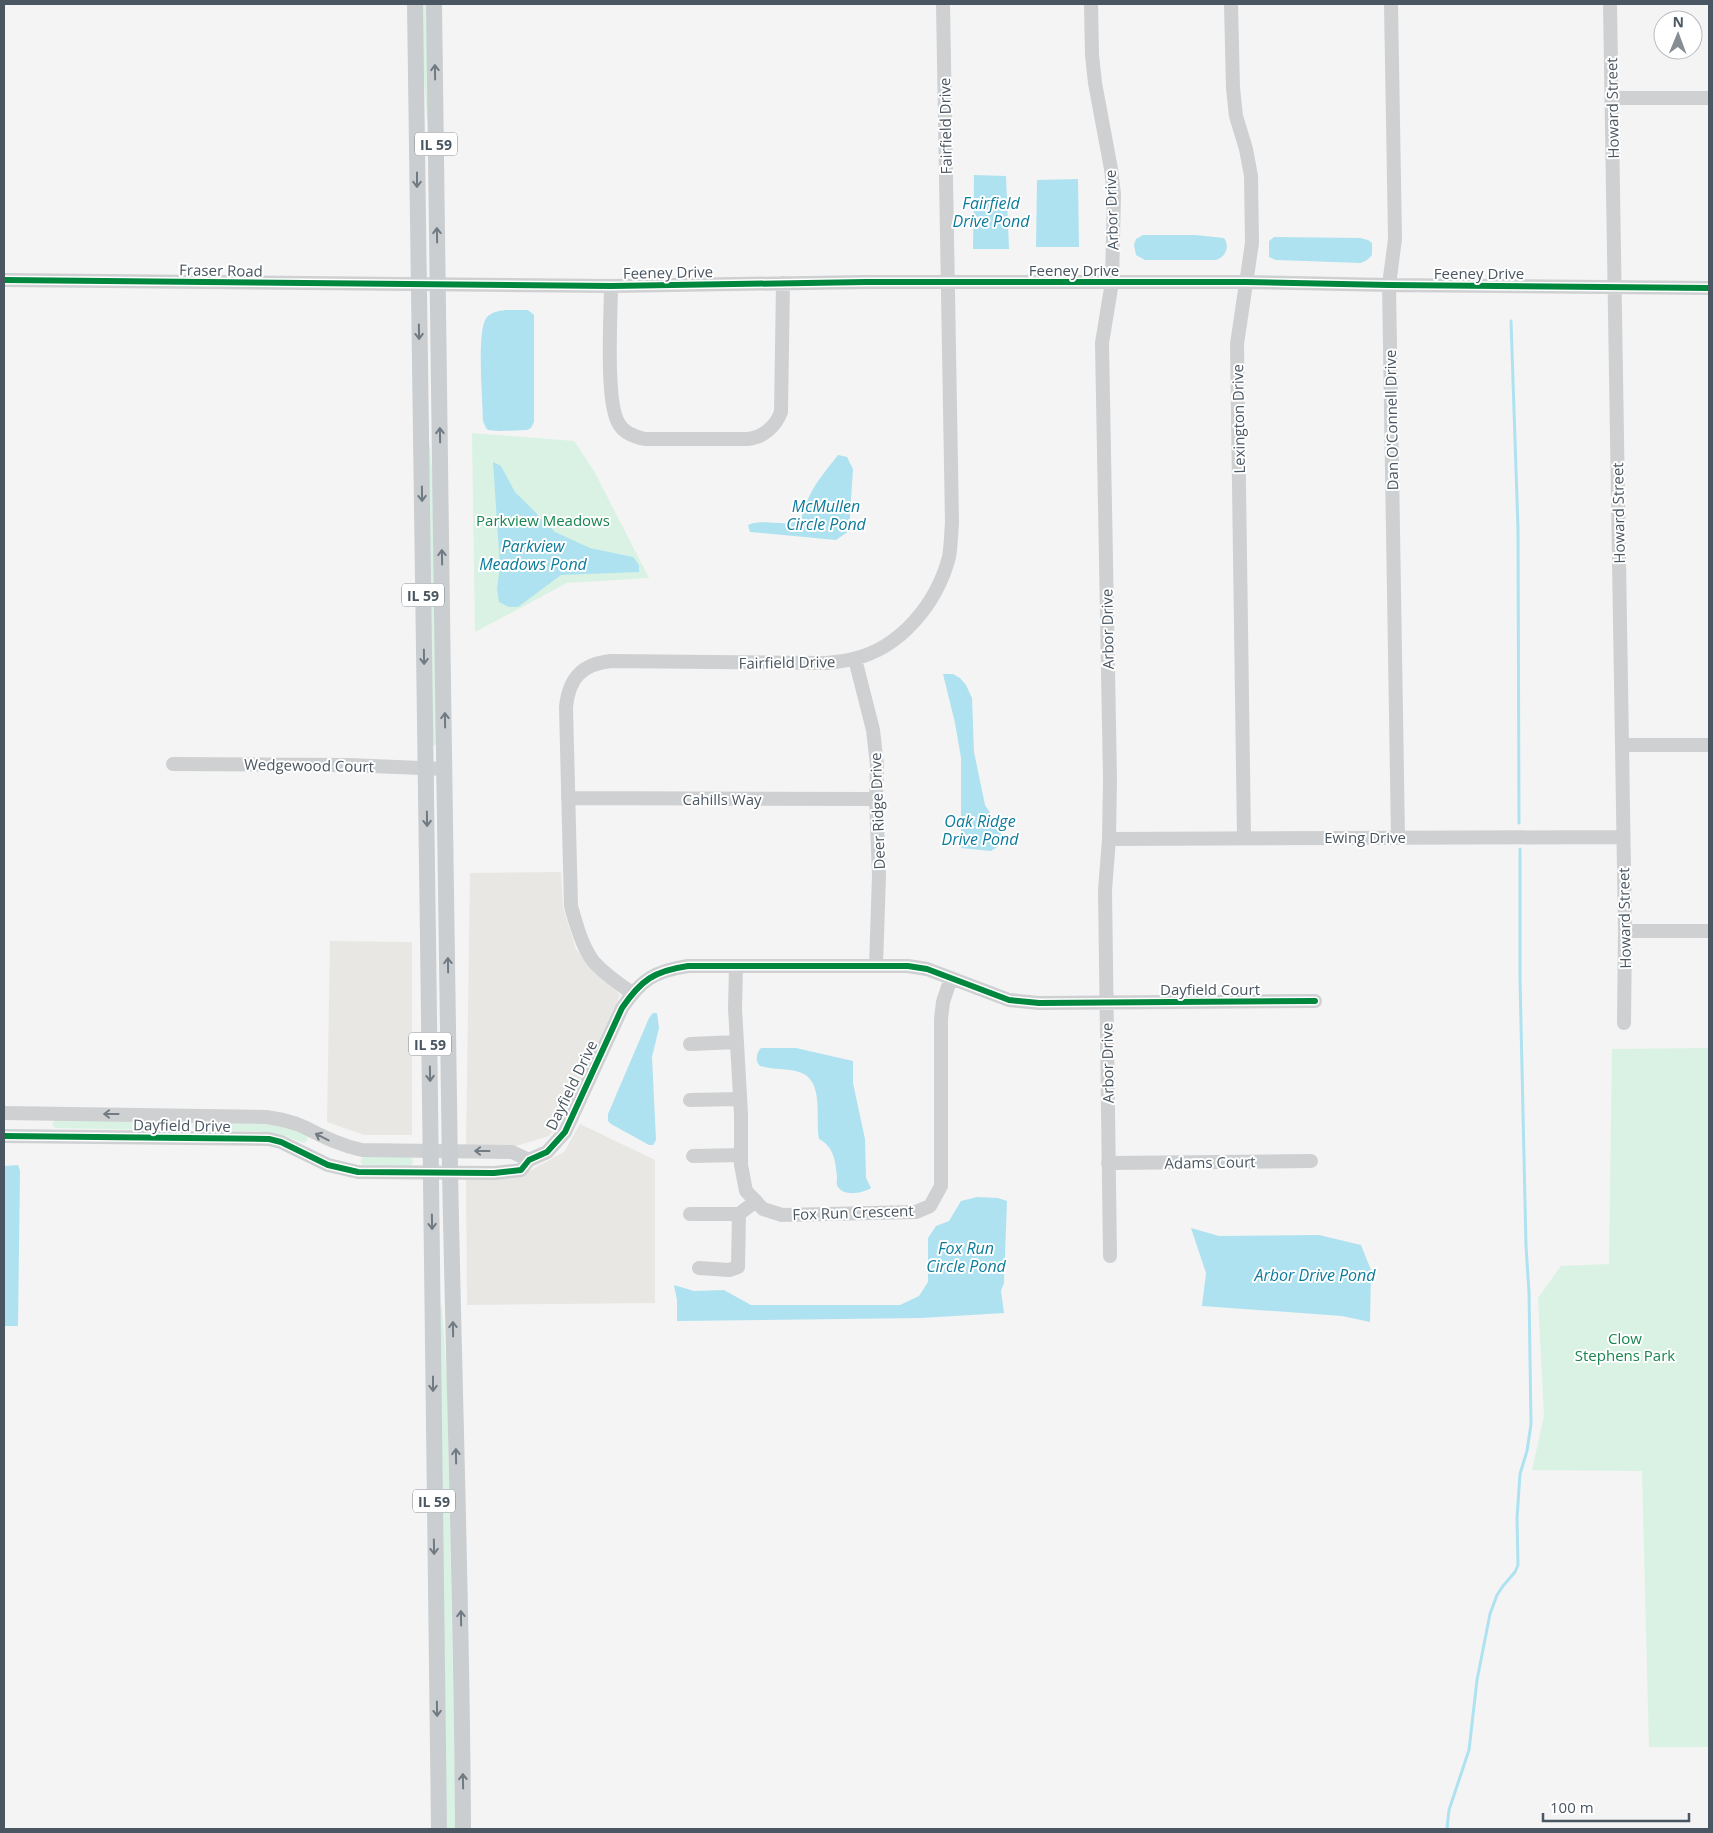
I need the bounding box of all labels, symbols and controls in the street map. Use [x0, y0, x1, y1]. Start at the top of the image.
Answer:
north arrow [1653, 10, 1703, 60]
text: N [1672, 12, 1684, 31]
street label: Howard Street [1601, 57, 1623, 159]
one-way arrow [430, 65, 440, 81]
street label: Fairfield Drive [934, 77, 956, 175]
road number: IL 59 [415, 132, 457, 156]
street label: Arbor Drive [1100, 169, 1122, 251]
one-way arrow [413, 172, 422, 188]
water label: Fairfield Drive Pond [952, 192, 1030, 232]
one-way arrow [432, 227, 442, 244]
street label: Fraser Road [179, 259, 263, 281]
street label: Feeney Drive [1029, 260, 1119, 280]
street label: Feeney Drive [623, 261, 713, 283]
street label: Feeney Drive [1434, 263, 1524, 283]
one-way arrow [414, 324, 424, 340]
street label: Dan O'Connell Drive [1380, 349, 1402, 491]
street label: Lexington Drive [1227, 364, 1249, 474]
one-way arrow [435, 428, 445, 444]
street label: Howard Street [1607, 462, 1629, 564]
one-way arrow [417, 486, 426, 502]
water label: McMullen Circle Pond [786, 495, 867, 535]
park label: Parkview Meadows [476, 510, 610, 530]
water label: Parkview Meadows Pond [479, 535, 588, 575]
one-way arrow [437, 550, 447, 566]
road number: IL 59 [402, 584, 444, 606]
street label: Arbor Drive [1096, 589, 1118, 669]
one-way arrow [419, 648, 429, 665]
street label: Fairfield Drive [738, 651, 836, 673]
one-way arrow [440, 712, 449, 728]
street label: Deer Ridge Drive [865, 752, 889, 870]
street label: Wedgewood Court [244, 754, 374, 776]
street label: Cahills Way [682, 789, 762, 809]
water label: Oak Ridge Drive Pond [941, 810, 1019, 850]
one-way arrow [422, 811, 432, 827]
street label: Ewing Drive [1324, 827, 1406, 847]
street label: Howard Street [1613, 867, 1635, 969]
one-way arrow [443, 957, 453, 974]
street label: Dayfield Court [1160, 979, 1260, 999]
street label: Arbor Drive [1096, 1023, 1118, 1103]
road number: IL 59 [409, 1032, 451, 1056]
street label: Dayfield Drive [541, 1037, 601, 1133]
one-way arrow [425, 1066, 435, 1082]
one-way arrow [104, 1109, 120, 1119]
street label: Dayfield Drive [133, 1114, 231, 1136]
one-way arrow [315, 1132, 330, 1142]
one-way arrow [475, 1146, 491, 1156]
street label: Adams Court [1164, 1151, 1256, 1173]
street label: Fox Run Crescent [792, 1200, 914, 1224]
one-way arrow [427, 1214, 437, 1230]
water label: Fox Run Circle Pond [926, 1237, 1007, 1277]
water label: Arbor Drive Pond [1253, 1264, 1376, 1286]
one-way arrow [448, 1321, 458, 1338]
park label: Clow Stephens Park [1575, 1328, 1675, 1365]
one-way arrow [428, 1376, 438, 1392]
one-way arrow [451, 1448, 460, 1464]
road number: IL 59 [413, 1490, 455, 1512]
one-way arrow [429, 1538, 439, 1555]
one-way arrow [456, 1610, 465, 1626]
one-way arrow [432, 1701, 442, 1717]
one-way arrow [458, 1773, 468, 1789]
scale bar [1543, 1790, 1689, 1822]
text: 100 m [1550, 1797, 1594, 1817]

